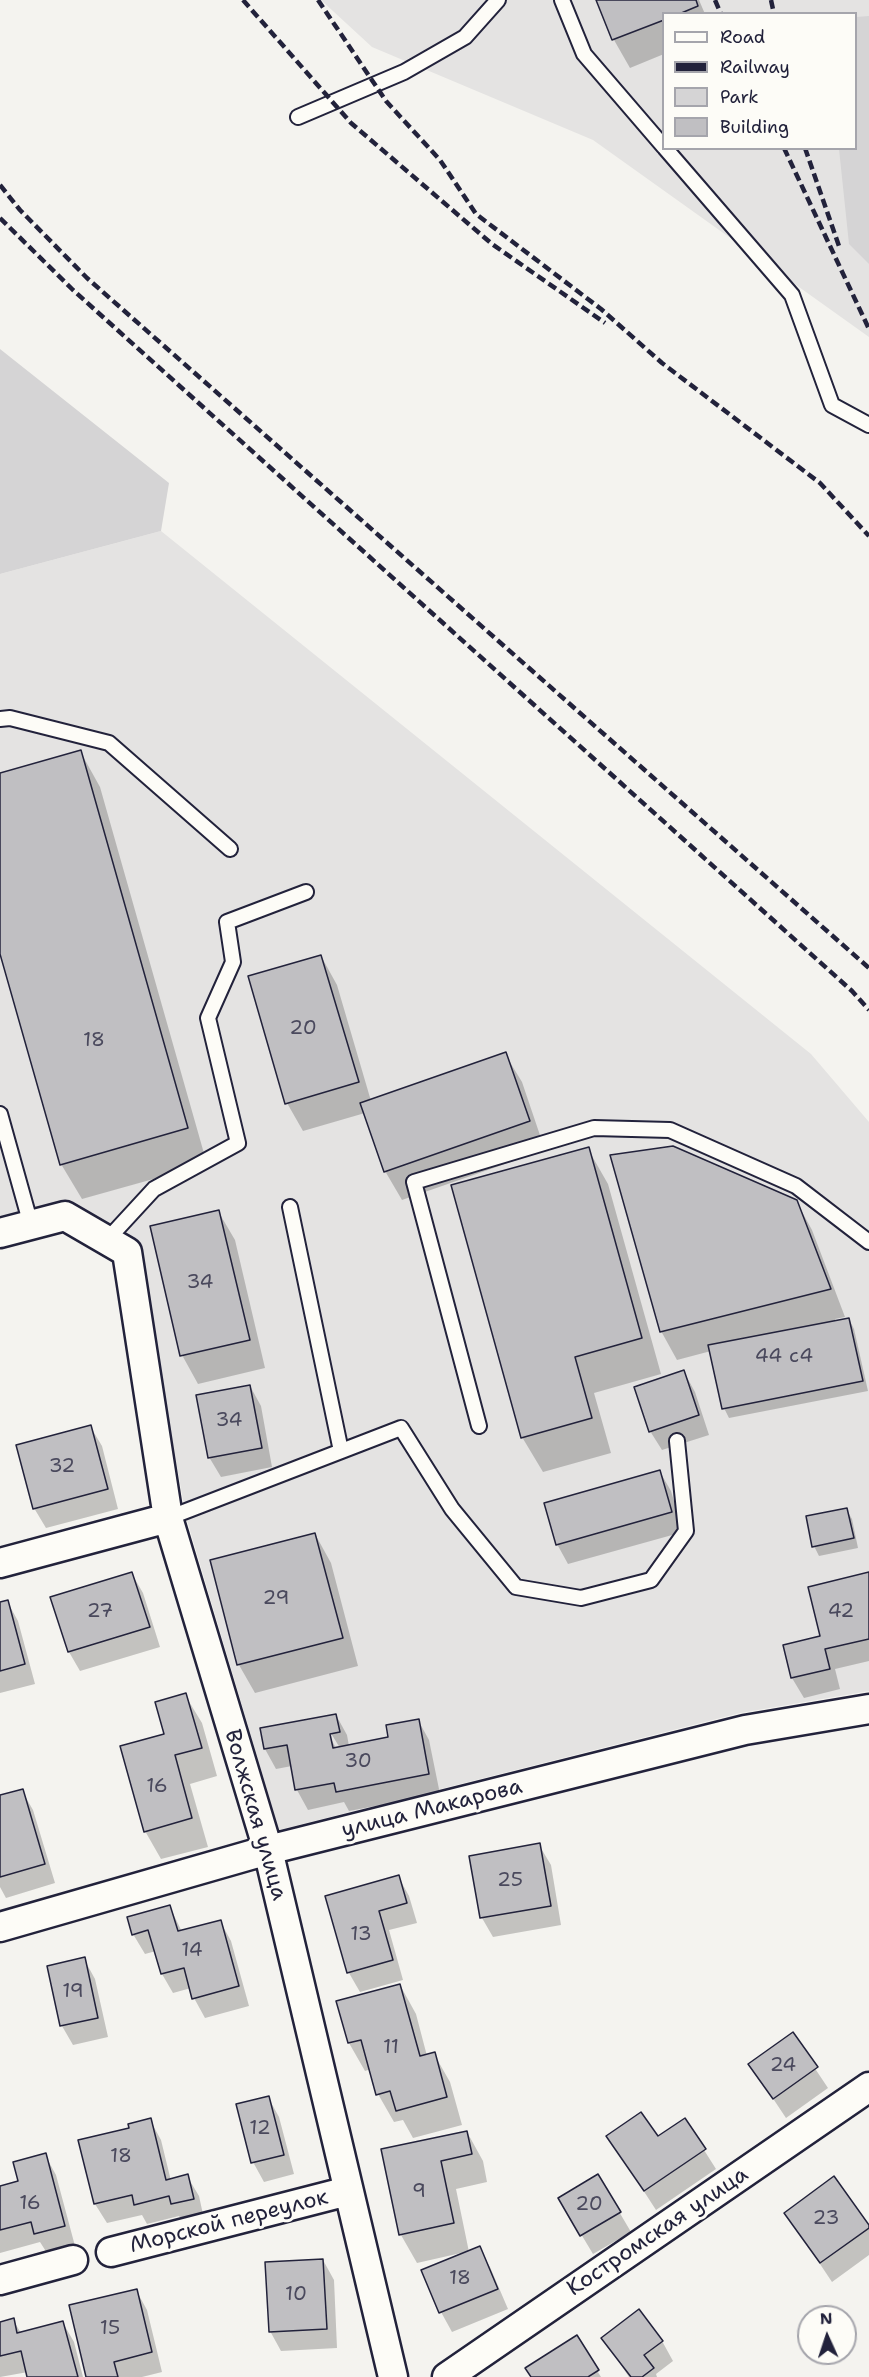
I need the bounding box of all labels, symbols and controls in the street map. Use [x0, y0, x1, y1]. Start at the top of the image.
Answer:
legend [662, 12, 857, 150]
text: Road [720, 25, 765, 49]
text: Railway [720, 55, 790, 79]
text: Park [720, 85, 759, 109]
text: Building [720, 115, 789, 139]
house number: 20 [289, 1017, 317, 1041]
house number: 18 [83, 1029, 105, 1053]
house number: 34 [186, 1271, 214, 1295]
house number: 44 с4 [755, 1345, 813, 1369]
house number: 34 [215, 1409, 243, 1433]
house number: 32 [49, 1455, 75, 1479]
house number: 29 [263, 1587, 289, 1611]
house number: 27 [87, 1600, 113, 1624]
house number: 42 [828, 1600, 854, 1624]
street label: Волжская улица [218, 1727, 292, 1903]
house number: 30 [344, 1750, 372, 1774]
street label: улица Макарова [339, 1774, 525, 1844]
house number: 16 [146, 1775, 168, 1799]
house number: 25 [497, 1869, 523, 1893]
house number: 13 [350, 1923, 372, 1947]
house number: 14 [181, 1939, 203, 1963]
house number: 19 [62, 1980, 84, 2004]
house number: 11 [383, 2036, 399, 2060]
house number: 24 [770, 2054, 796, 2078]
house number: 12 [249, 2117, 271, 2141]
house number: 18 [110, 2145, 132, 2169]
street label: Костромская улица [562, 2162, 754, 2302]
house number: 9 [412, 2180, 426, 2204]
street label: Морской переулок [127, 2185, 331, 2259]
house number: 16 [19, 2192, 41, 2216]
house number: 20 [575, 2193, 603, 2217]
house number: 23 [813, 2207, 839, 2231]
house number: 18 [449, 2267, 471, 2291]
house number: 10 [285, 2283, 307, 2307]
north arrow [797, 2305, 857, 2365]
text: N [819, 2308, 833, 2329]
house number: 15 [100, 2317, 120, 2341]

